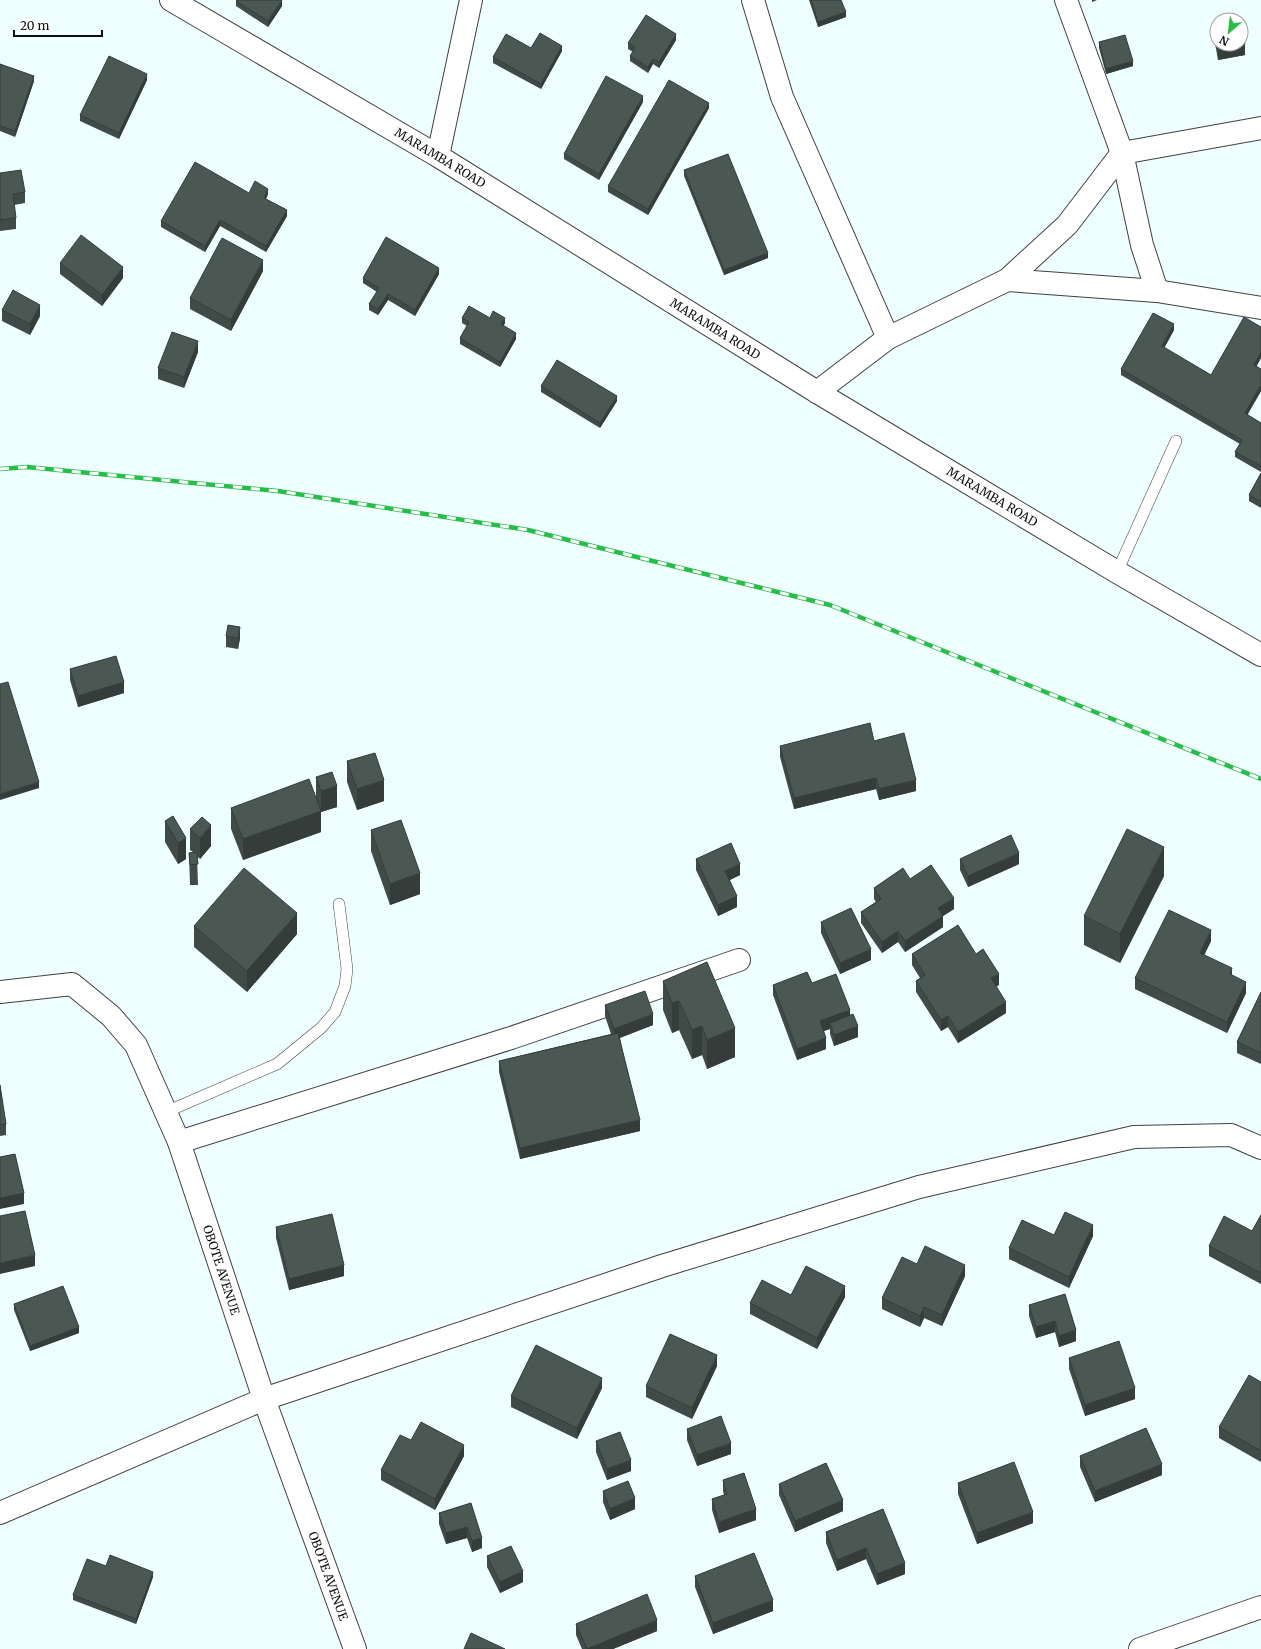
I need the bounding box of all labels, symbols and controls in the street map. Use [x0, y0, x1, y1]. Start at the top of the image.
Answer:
scale bar [14, 12, 102, 38]
north arrow [1209, 12, 1249, 52]
text: 20 m [20, 18, 49, 33]
text: N [1217, 32, 1231, 49]
street label: MARAMBA ROAD [392, 124, 488, 191]
street label: MARAMBA ROAD [667, 295, 763, 362]
street label: MARAMBA ROAD [944, 463, 1040, 530]
street label: OBOTE AVENUE [200, 1223, 243, 1317]
street label: OBOTE AVENUE [305, 1529, 352, 1623]

